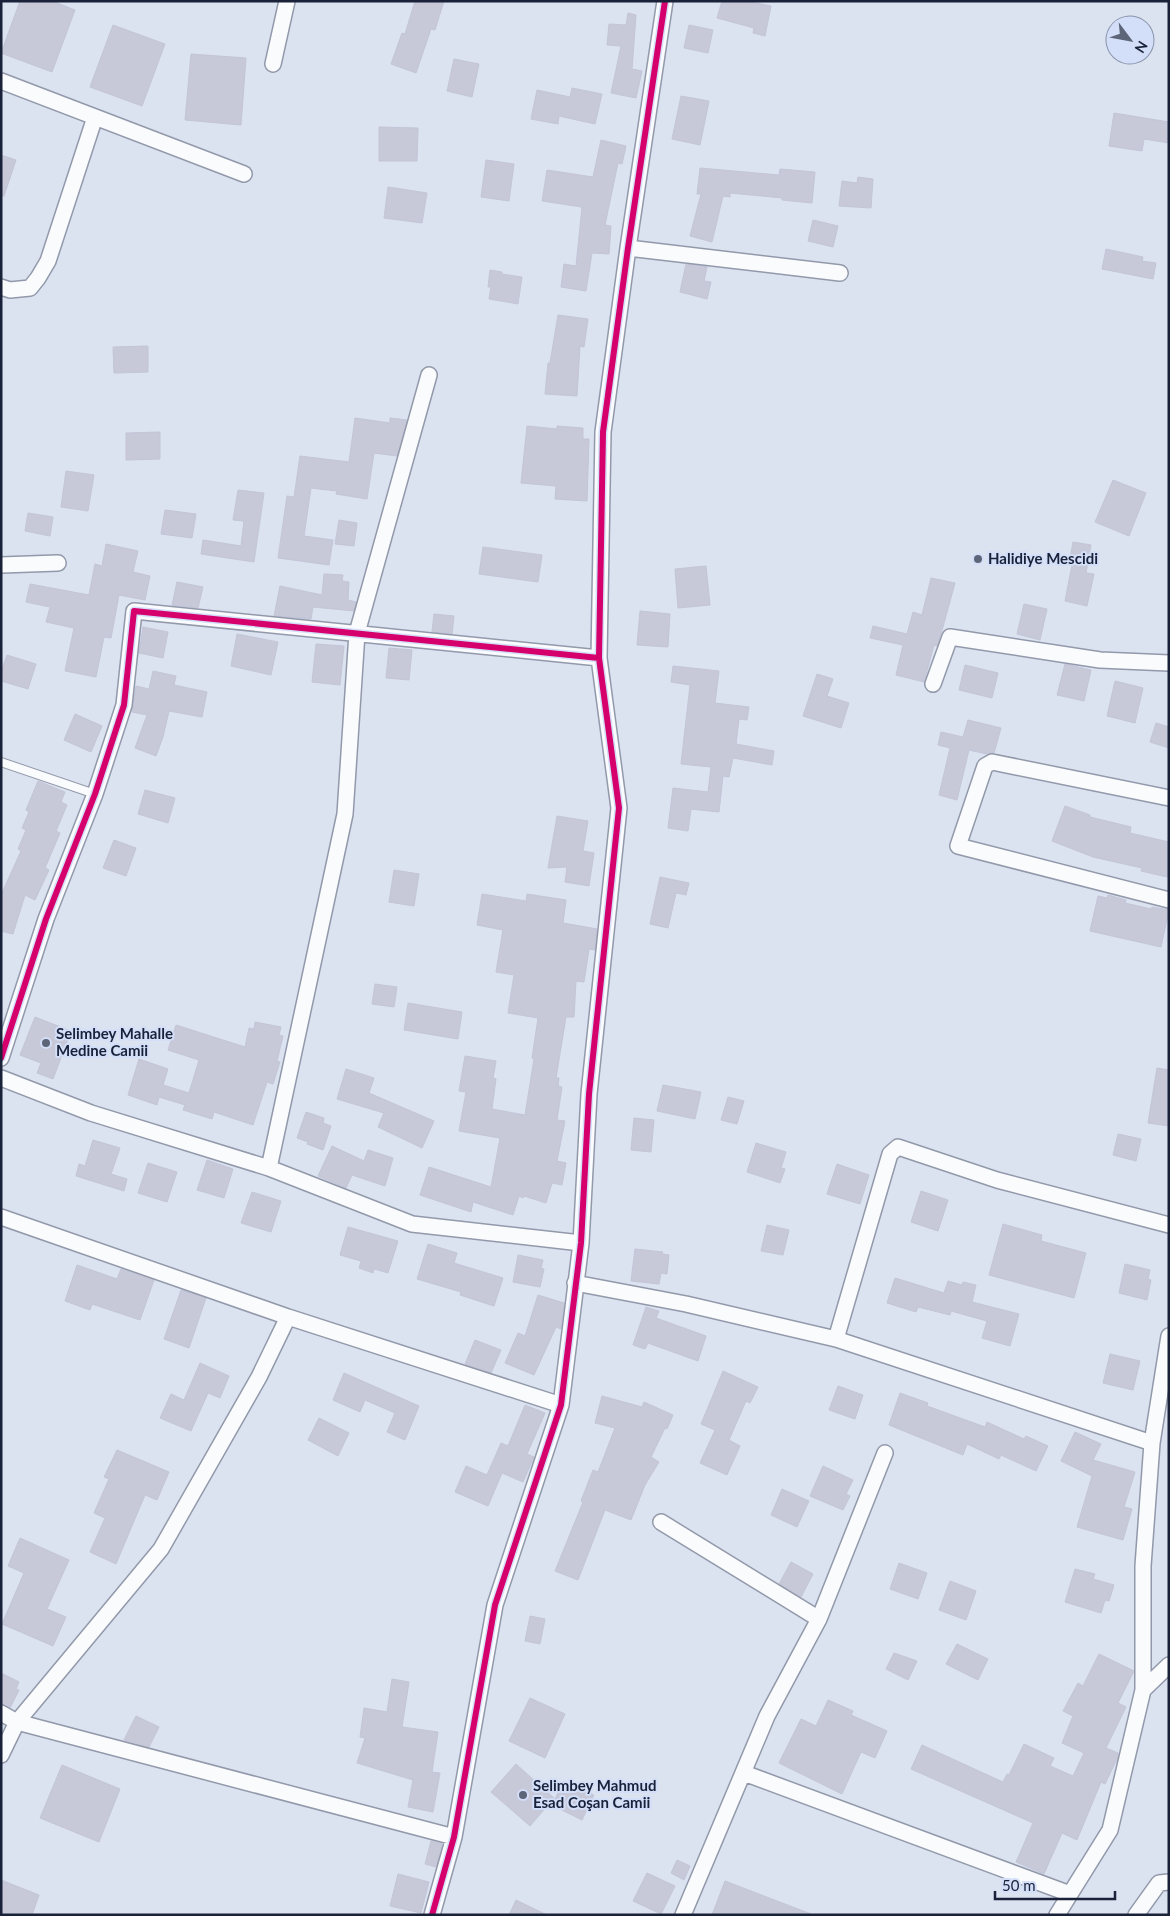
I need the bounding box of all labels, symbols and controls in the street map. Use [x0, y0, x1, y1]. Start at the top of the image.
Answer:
north arrow [1105, 15, 1155, 65]
text: N [1131, 38, 1152, 56]
place label: Halidiye Mescidi [988, 549, 1098, 567]
marker: Halidiye Mescidi [972, 553, 984, 565]
place label: Selimbey Mahalle Medine Camii [56, 1024, 173, 1059]
marker: Selimbey Mahalle Medine Camii [40, 1037, 52, 1049]
place label: Selimbey Mahmud Esad Coşan Camii [533, 1776, 656, 1811]
marker: Selimbey Mahmud Esad Coşan Camii [517, 1789, 529, 1801]
scale bar [995, 1868, 1115, 1900]
text: 50 m [1002, 1876, 1036, 1894]

